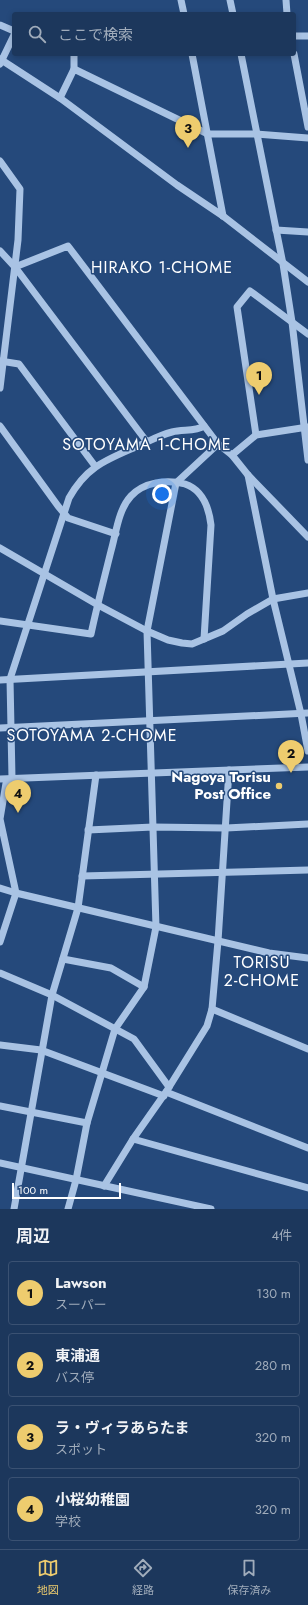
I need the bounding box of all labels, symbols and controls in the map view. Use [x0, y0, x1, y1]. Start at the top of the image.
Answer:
search box [12, 12, 296, 56]
icon: search [26, 23, 48, 45]
text: ここで検索 [58, 24, 133, 46]
pin: 3 [175, 115, 201, 148]
district label: HIRAKO 1-CHOME [91, 256, 233, 279]
pin: 1 [246, 362, 272, 395]
district label: SOTOYAMA 1-CHOME [62, 433, 232, 456]
your location [152, 484, 172, 504]
district label: SOTOYAMA 2-CHOME [6, 724, 178, 747]
pin: 2 [278, 740, 304, 773]
place label: Nagoya Torisu Post Office [171, 766, 271, 805]
pin: 4 [5, 780, 31, 813]
marker: Nagoya Torisu Post Office [274, 781, 284, 791]
district label: TORISU 2-CHOME [224, 951, 300, 992]
scale bar [12, 1181, 121, 1200]
text: 100 m [18, 1182, 48, 1198]
text: 周辺 [16, 1224, 50, 1248]
text: 4件 [271, 1226, 292, 1245]
text: Lawson [55, 1272, 107, 1294]
text: 1 [27, 1284, 33, 1303]
text: 130 m [256, 1284, 291, 1303]
text: スーパー [55, 1295, 107, 1314]
text: 東浦通 [55, 1345, 100, 1367]
text: 2 [26, 1356, 34, 1375]
text: 280 m [255, 1356, 291, 1375]
text: バス停 [55, 1368, 94, 1387]
text: ラ・ヴィラあらたま [55, 1417, 190, 1439]
text: 3 [26, 1428, 34, 1447]
text: 320 m [255, 1428, 291, 1447]
text: スポット [55, 1440, 107, 1459]
text: 小桜幼稚園 [55, 1489, 130, 1511]
text: 4 [25, 1500, 35, 1519]
text: 320 m [255, 1500, 291, 1519]
text: 学校 [55, 1512, 81, 1531]
tab: 地図 [37, 1557, 59, 1598]
tab: 経路 [132, 1557, 154, 1598]
tab: 保存済み [227, 1557, 271, 1598]

